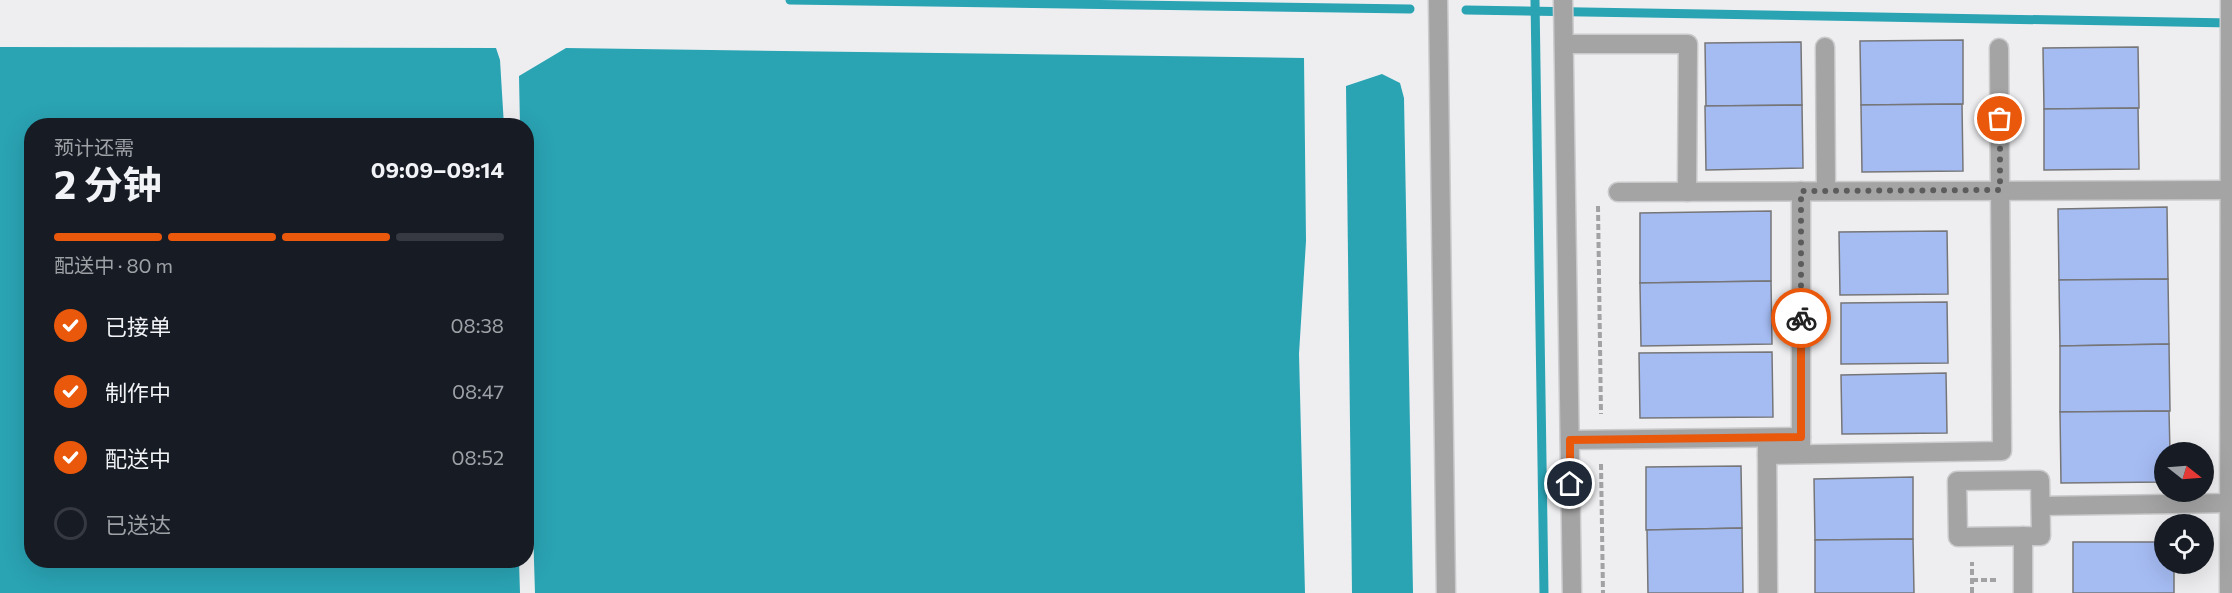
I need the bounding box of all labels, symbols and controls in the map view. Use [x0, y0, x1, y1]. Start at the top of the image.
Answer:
pin [1974, 93, 2025, 144]
icon: bag [1983, 102, 2016, 135]
text: 预计还需 [54, 135, 134, 159]
text: 09:09–09:14 [371, 156, 504, 183]
text: 2 分钟 [54, 159, 162, 207]
text: 配送中 · 80 m [54, 253, 173, 277]
courier [1771, 288, 1831, 348]
icon: bike [1785, 302, 1818, 335]
icon: check [54, 309, 87, 342]
text: 已接单 [105, 313, 171, 340]
text: 08:38 [451, 313, 504, 337]
icon: check [54, 375, 87, 408]
text: 制作中 [105, 379, 171, 406]
text: 08:47 [452, 379, 504, 403]
icon: check [54, 441, 87, 474]
north arrow [2154, 442, 2214, 502]
map controls [2154, 442, 2214, 574]
text: 配送中 [105, 445, 171, 472]
text: 08:52 [452, 445, 504, 469]
pin [1544, 458, 1595, 509]
icon: home [1553, 467, 1586, 500]
text: 已送达 [105, 511, 171, 538]
button: locate [2154, 514, 2214, 574]

